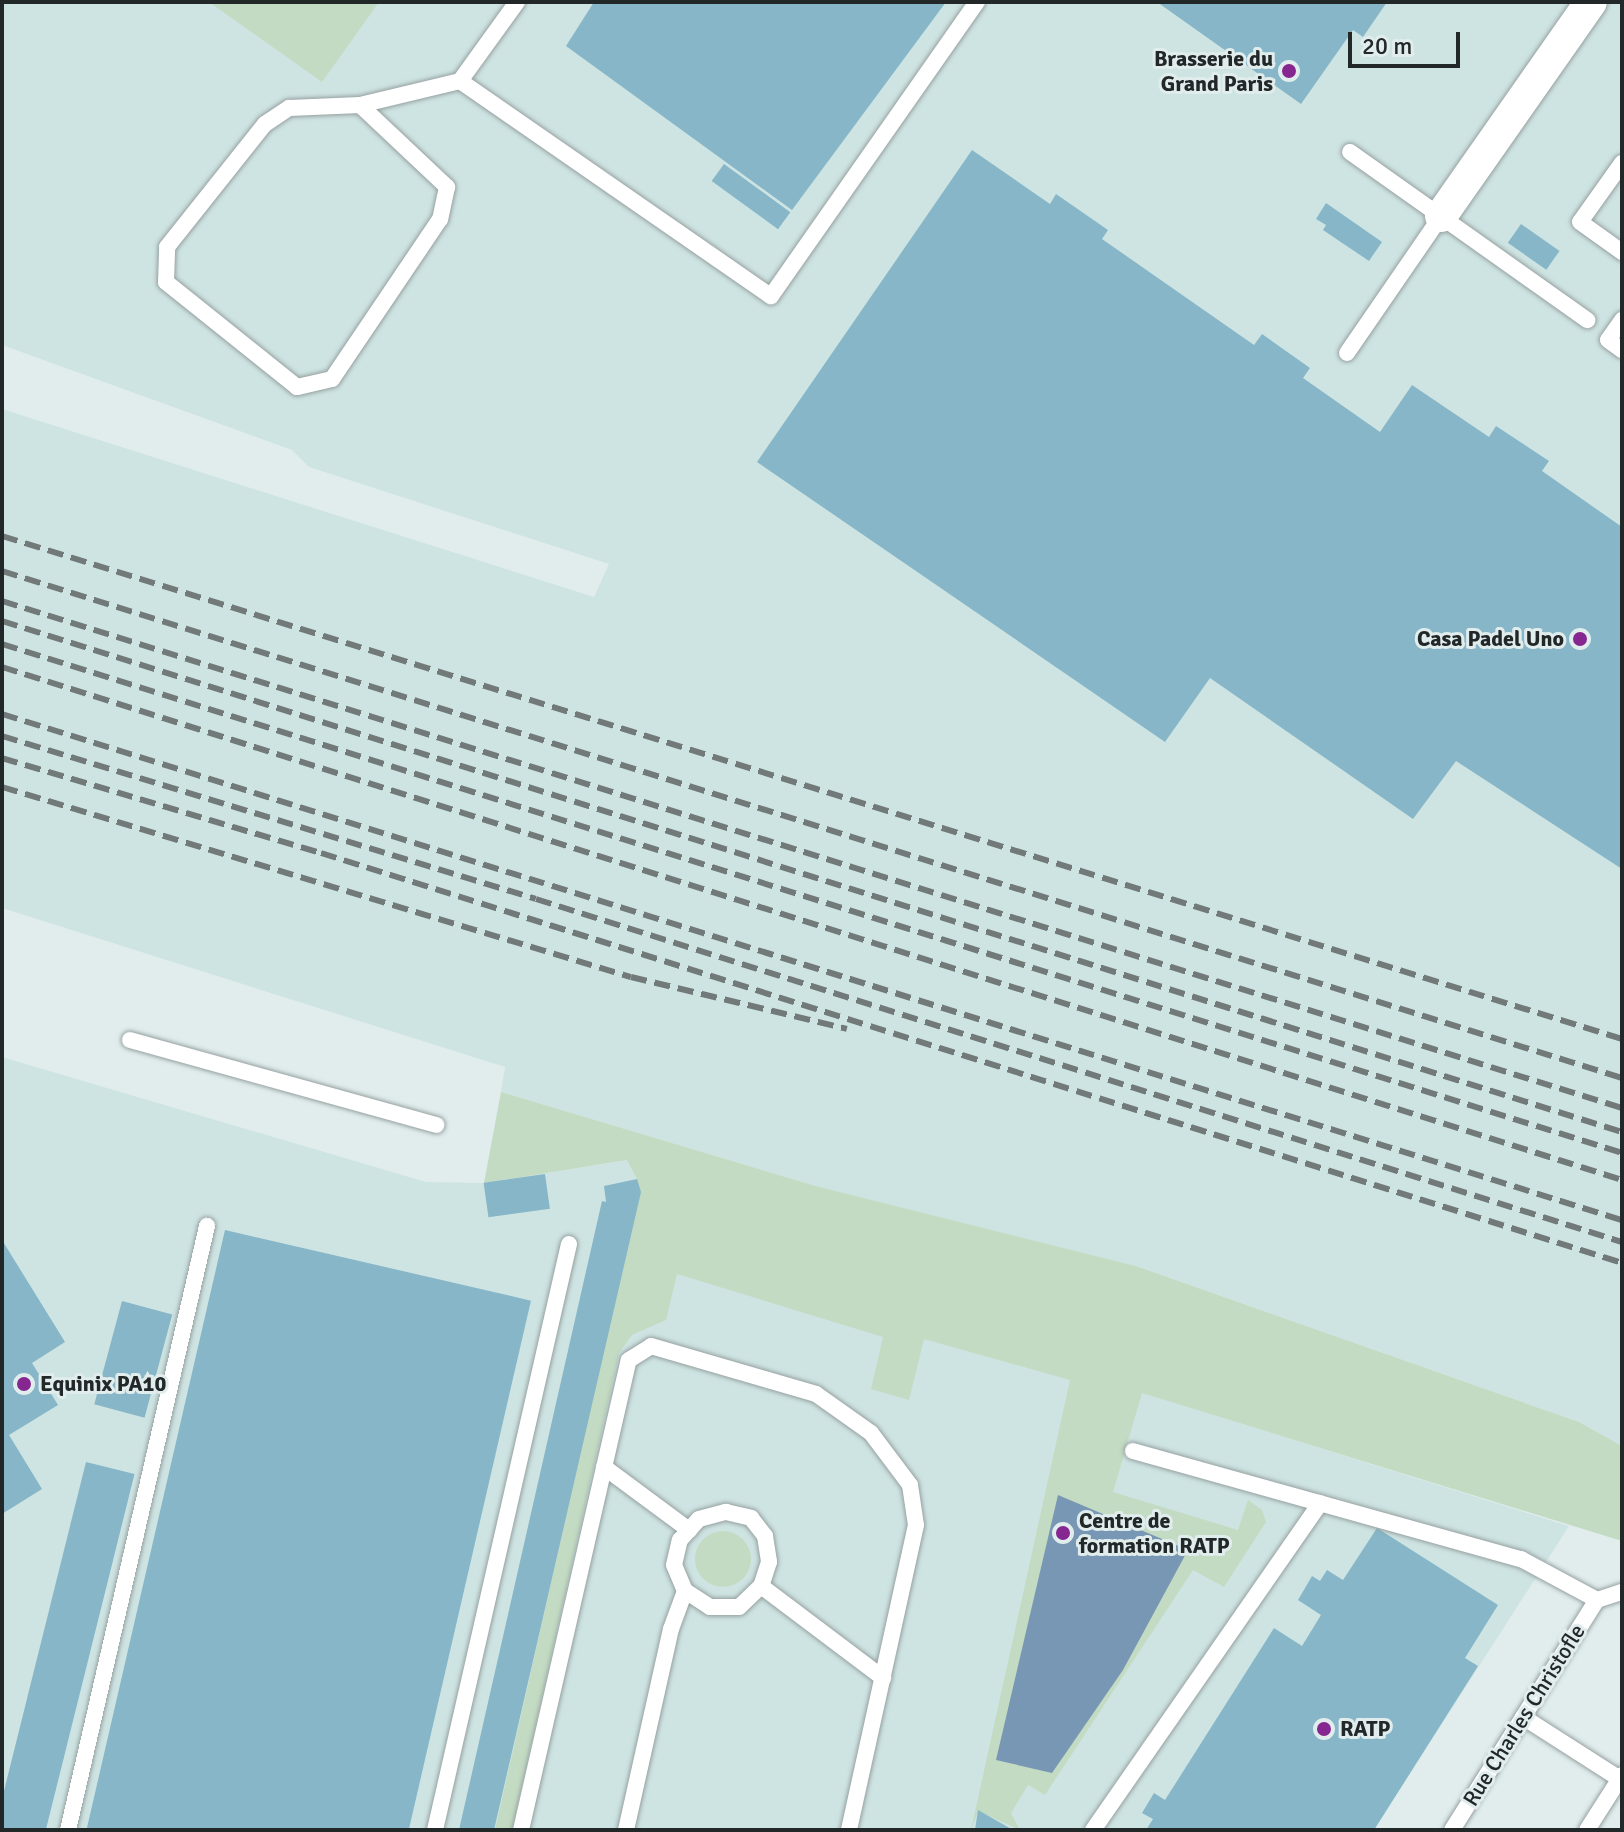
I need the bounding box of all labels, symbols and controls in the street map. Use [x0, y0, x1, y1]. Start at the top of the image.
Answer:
scale bar [1352, 16, 1464, 66]
text: 20 m [1362, 31, 1412, 61]
place label: Brasserie du Grand Paris [1154, 45, 1273, 96]
marker: Brasserie du Grand Paris [1280, 62, 1298, 80]
place label: Casa Padel Uno [1417, 626, 1564, 652]
marker: Casa Padel Uno [1571, 630, 1589, 648]
place label: Equinix PA10 [40, 1371, 166, 1397]
marker: Equinix PA10 [15, 1375, 33, 1393]
place label: Centre de formation RATP [1079, 1507, 1230, 1558]
marker: Centre de formation RATP [1054, 1524, 1072, 1542]
street label: Rue Charles Christofle [1457, 1619, 1591, 1811]
place label: RATP [1340, 1716, 1390, 1742]
marker: RATP [1315, 1720, 1333, 1738]

